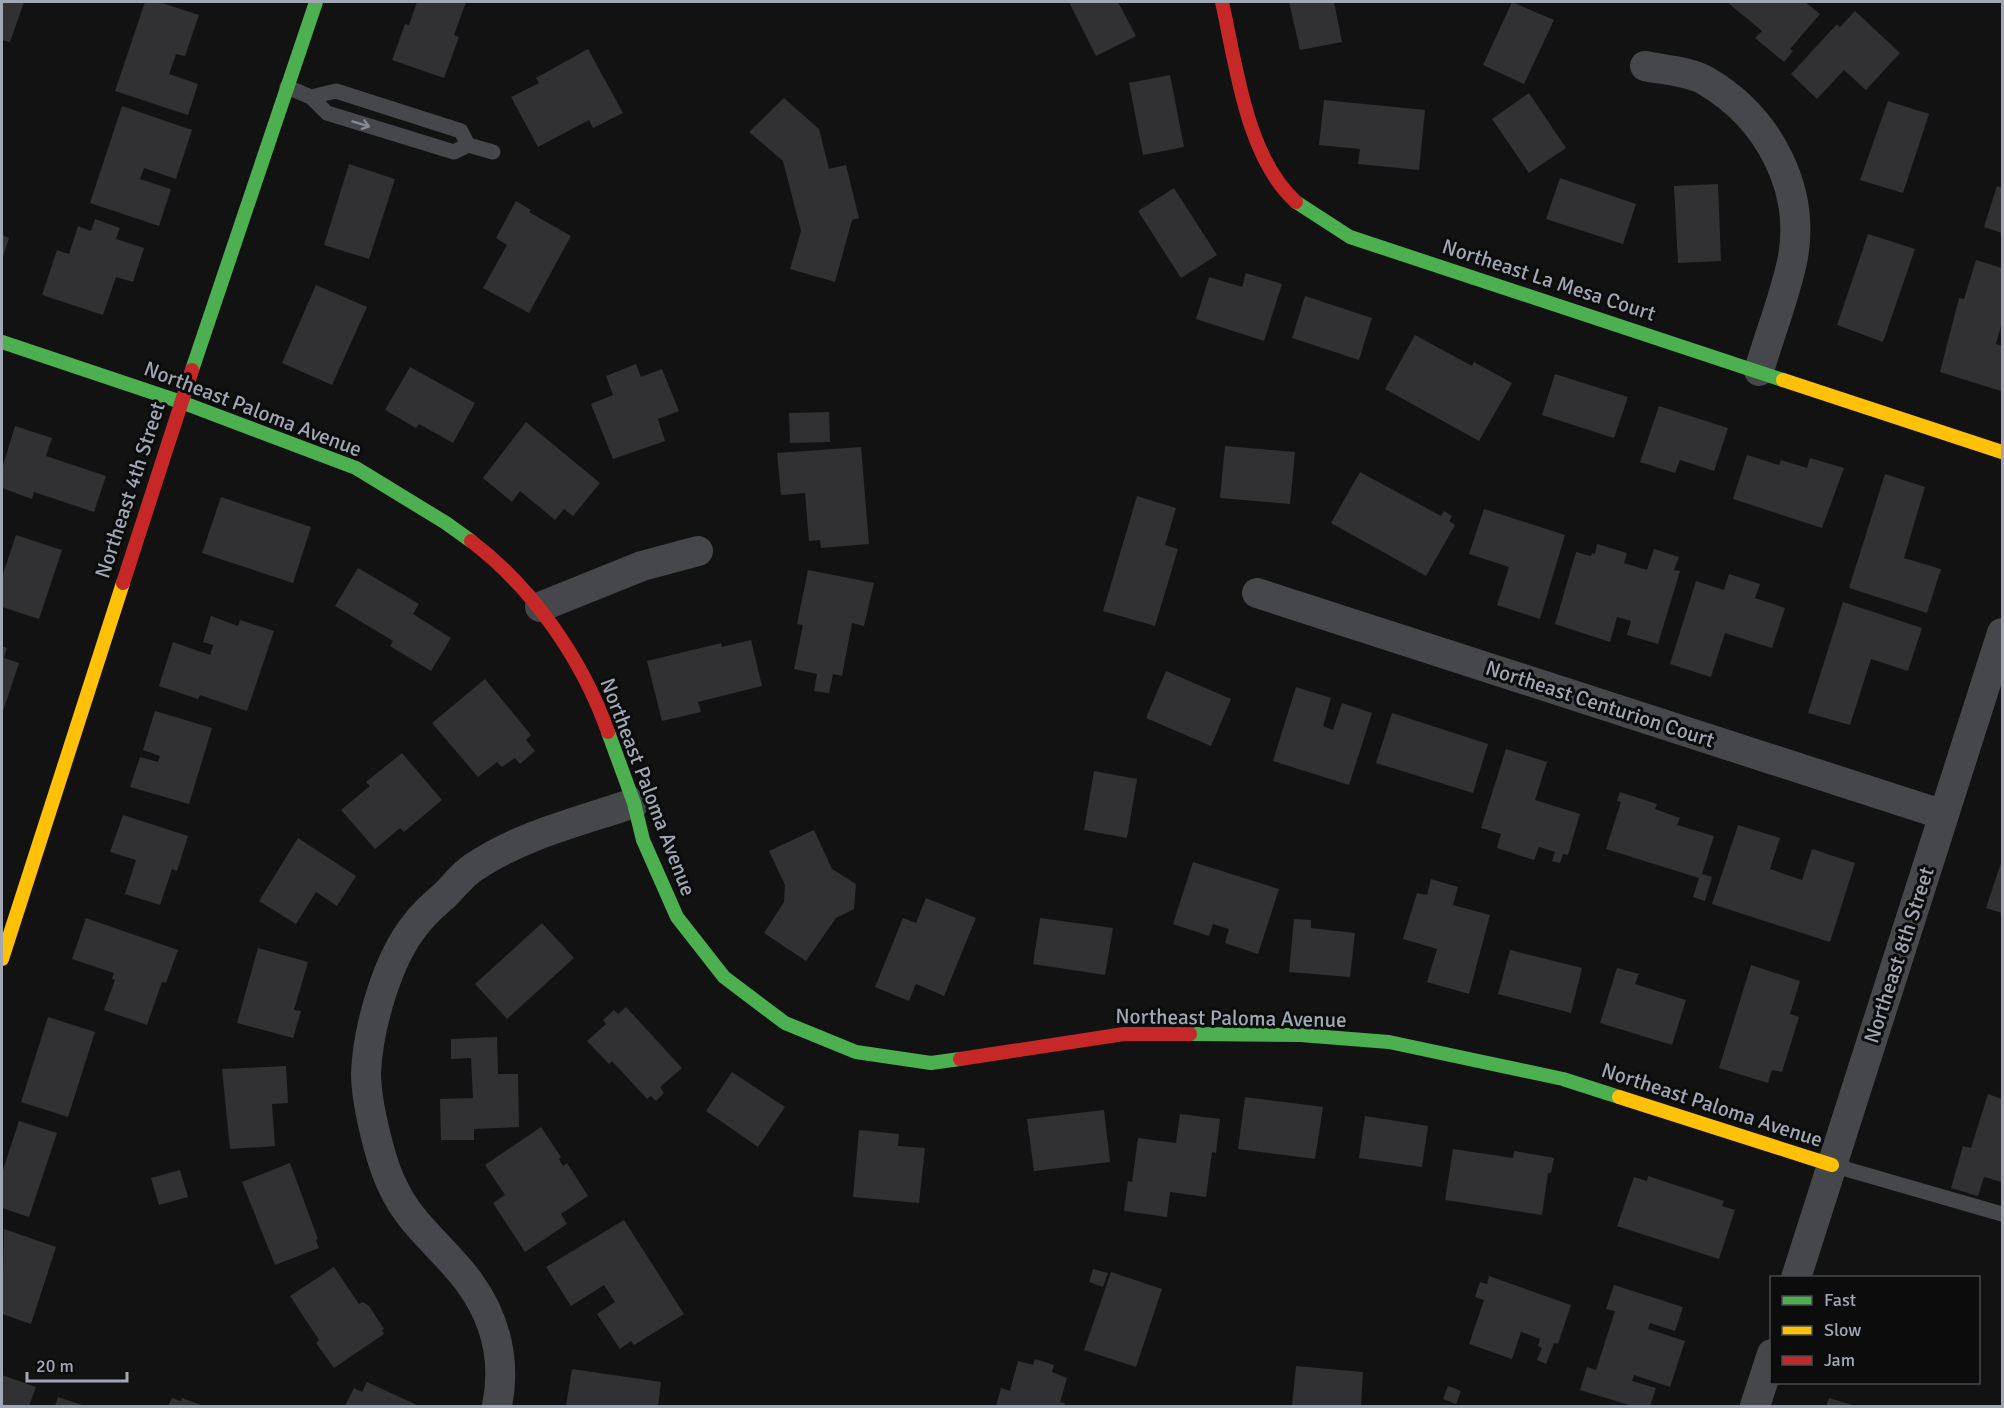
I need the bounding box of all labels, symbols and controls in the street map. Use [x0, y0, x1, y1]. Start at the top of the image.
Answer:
one-way arrow [351, 119, 370, 130]
street label: Northeast La Mesa Court [1439, 233, 1659, 327]
street label: Northeast Paloma Avenue [140, 355, 366, 463]
street label: Northeast 4th Street [89, 399, 171, 581]
street label: Northeast Centurion Court [1482, 655, 1718, 753]
street label: Northeast Paloma Avenue [594, 674, 702, 900]
street label: Northeast 8th Street [1858, 864, 1940, 1046]
street label: Northeast Paloma Avenue [1115, 1003, 1347, 1033]
street label: Northeast Paloma Avenue [1598, 1057, 1826, 1153]
legend [1770, 1276, 1980, 1384]
text: Fast [1824, 1289, 1856, 1311]
text: Slow [1824, 1319, 1861, 1341]
scale bar [27, 1345, 128, 1383]
text: Jam [1824, 1349, 1855, 1371]
text: 20 m [36, 1355, 74, 1377]

